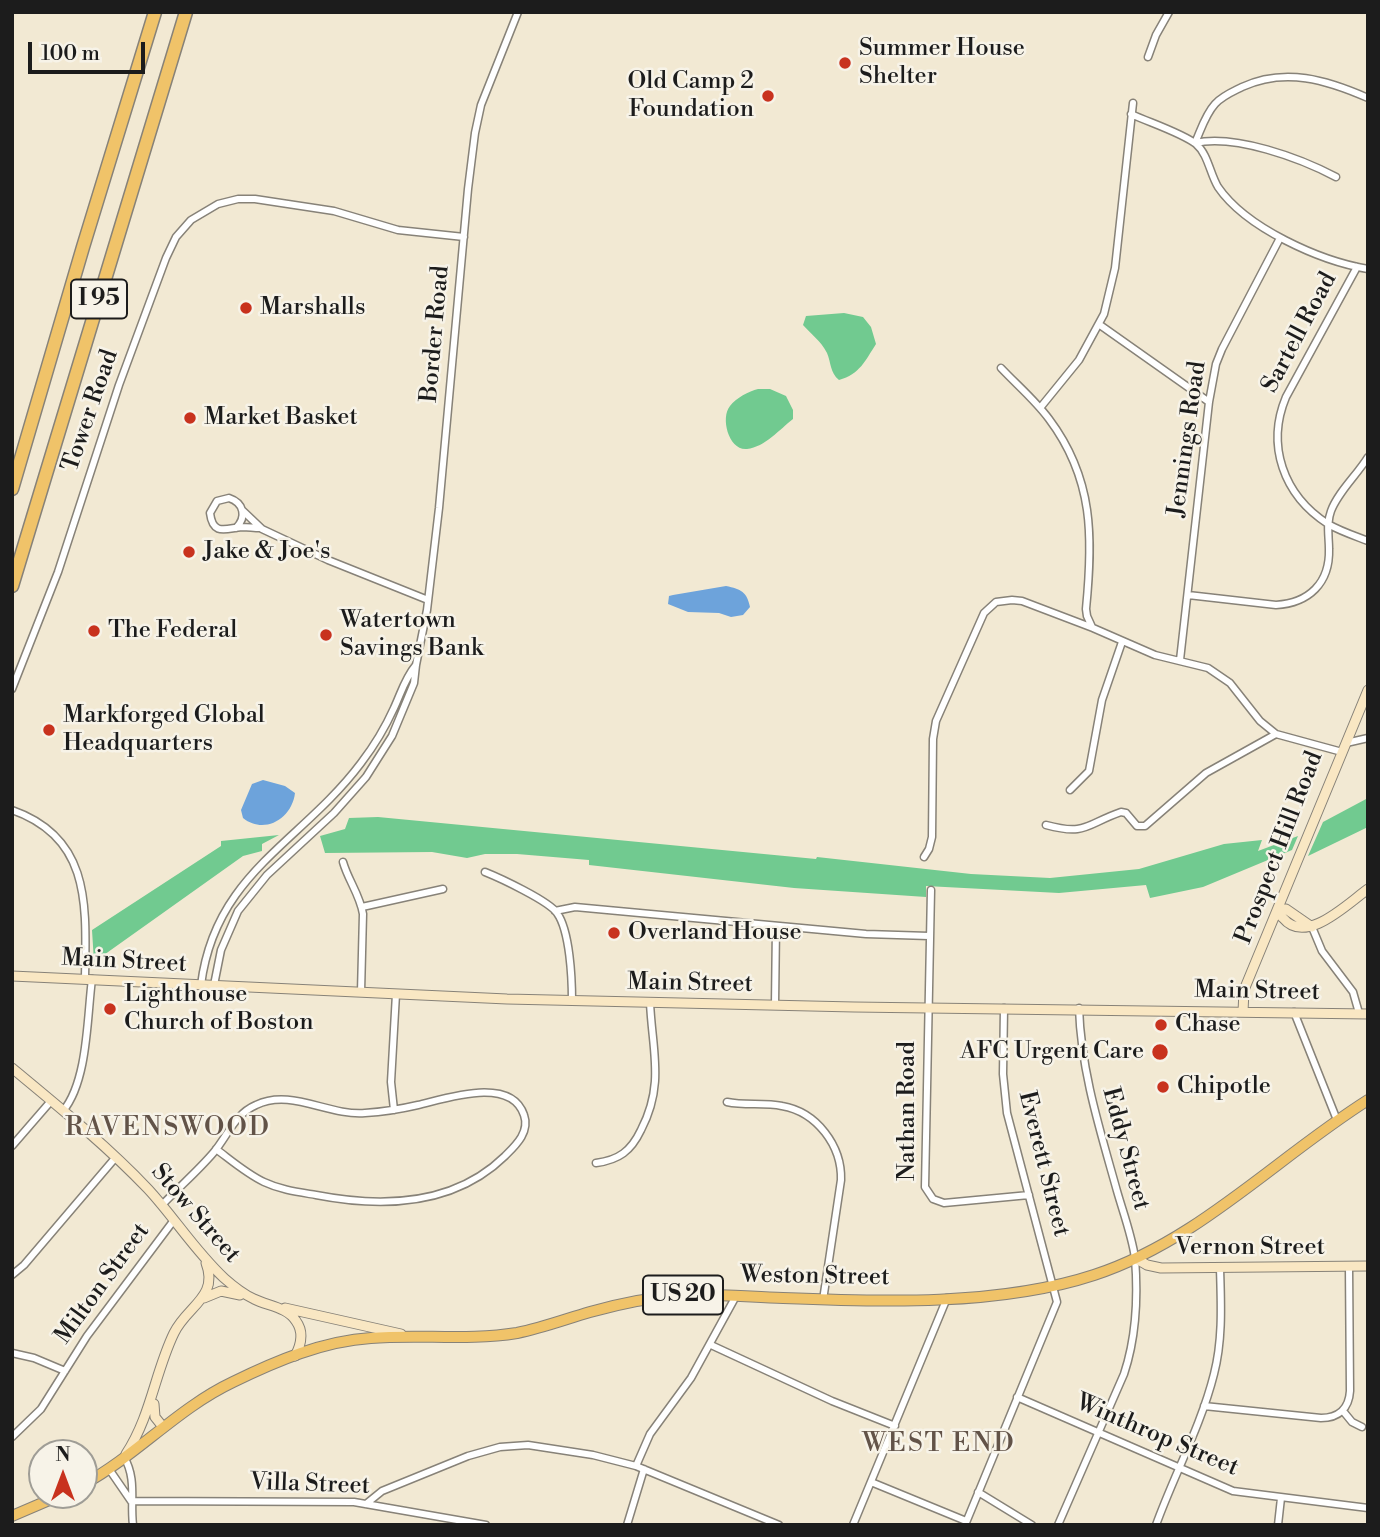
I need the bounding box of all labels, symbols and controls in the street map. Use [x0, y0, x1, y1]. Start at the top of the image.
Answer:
scale bar [32, 28, 149, 72]
place label: Summer House Shelter [859, 35, 1025, 91]
text: 100 m [41, 41, 100, 67]
marker: Summer House Shelter [837, 55, 853, 71]
place label: Old Camp 2 Foundation [627, 68, 754, 124]
marker: Old Camp 2 Foundation [760, 88, 776, 104]
street label: Border Road [416, 264, 456, 404]
street label: Sartell Road [1256, 268, 1344, 398]
road number: I 95 [71, 280, 127, 318]
place label: Marshalls [260, 294, 365, 322]
marker: Marshalls [238, 300, 254, 316]
street label: Tower Road [57, 346, 125, 476]
street label: Jennings Road [1163, 359, 1213, 519]
place label: Market Basket [204, 404, 358, 432]
marker: Market Basket [182, 410, 198, 426]
place label: Jake & Joe's [203, 538, 331, 566]
marker: Jake & Joe's [181, 544, 197, 560]
place label: Watertown Savings Bank [340, 607, 484, 663]
place label: The Federal [108, 617, 237, 645]
marker: The Federal [86, 623, 102, 639]
marker: Watertown Savings Bank [318, 627, 334, 643]
place label: Markforged Global Headquarters [63, 702, 265, 758]
marker: Markforged Global Headquarters [41, 722, 57, 738]
street label: Prospect Hill Road [1230, 748, 1330, 948]
place label: Overland House [628, 919, 802, 947]
marker: Overland House [606, 925, 622, 941]
street label: Main Street [60, 944, 188, 980]
street label: Main Street [627, 969, 753, 999]
street label: Main Street [1194, 977, 1320, 1007]
place label: Lighthouse Church of Boston [124, 981, 314, 1037]
marker: Lighthouse Church of Boston [102, 1001, 118, 1017]
place label: Chase [1175, 1011, 1241, 1039]
marker: Chase [1153, 1017, 1169, 1033]
place label: AFC Urgent Care [960, 1038, 1144, 1066]
street label: Nathan Road [894, 1041, 922, 1181]
marker: AFC Urgent Care [1150, 1042, 1170, 1062]
place label: Chipotle [1177, 1073, 1271, 1101]
marker: Chipotle [1155, 1079, 1171, 1095]
street label: Eddy Street [1095, 1084, 1155, 1214]
street label: Everett Street [1011, 1088, 1075, 1240]
district label: RAVENSWOOD [66, 1113, 270, 1145]
street label: Stow Street [144, 1159, 246, 1269]
street label: Milton Street [50, 1218, 156, 1350]
street label: Vernon Street [1175, 1234, 1325, 1262]
street label: Weston Street [740, 1261, 890, 1293]
road number: US 20 [643, 1276, 723, 1314]
street label: Winthrop Street [1071, 1389, 1243, 1483]
district label: WEST END [863, 1429, 1015, 1461]
north arrow [28, 1439, 98, 1509]
text: N [55, 1443, 71, 1467]
street label: Villa Street [249, 1469, 371, 1501]

